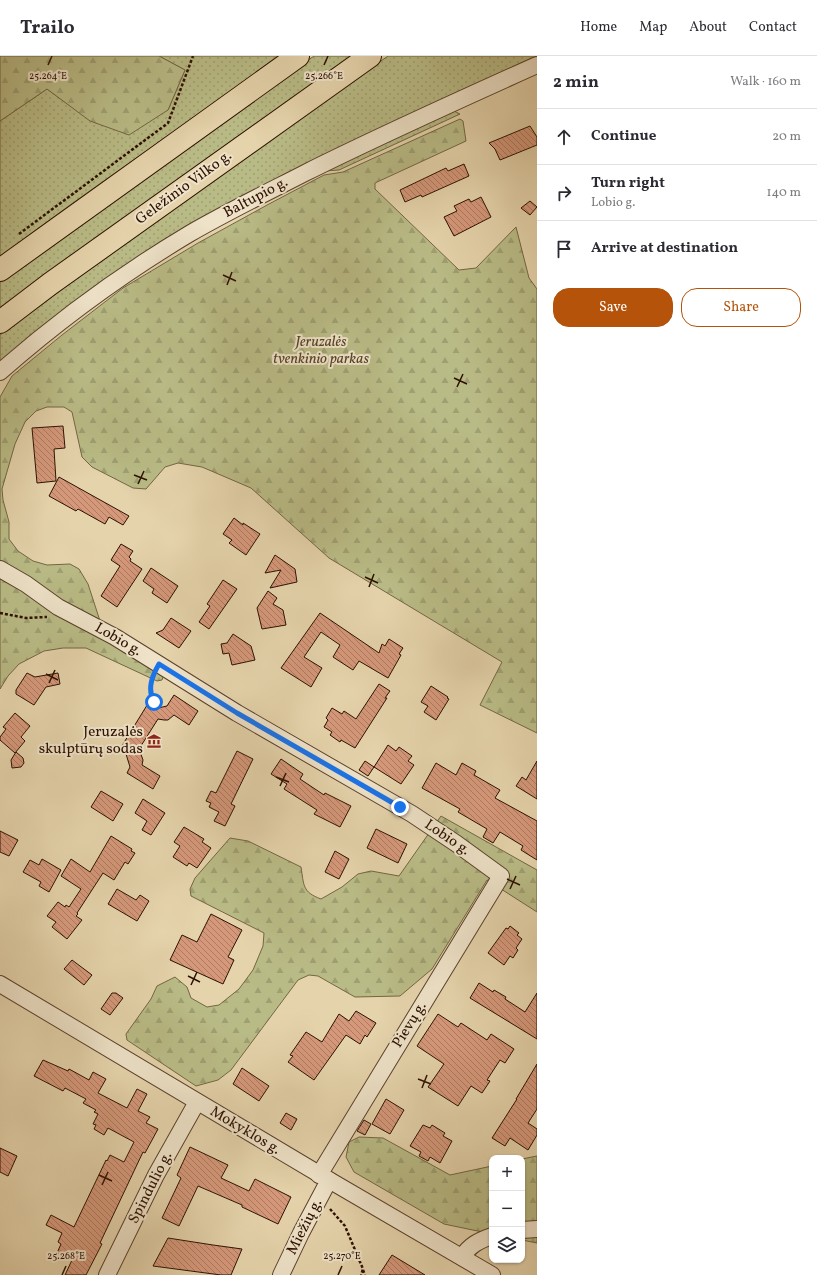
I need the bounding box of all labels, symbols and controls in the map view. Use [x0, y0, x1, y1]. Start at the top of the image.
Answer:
text: Trailo [20, 15, 75, 41]
text: Home [580, 18, 617, 37]
text: Map [639, 18, 667, 37]
text: About [689, 18, 727, 37]
text: Contact [749, 18, 797, 37]
text: 25.264°E [29, 69, 67, 83]
text: 25.266°E [305, 69, 343, 83]
text: 2 min [553, 71, 599, 94]
text: Walk · 160 m [730, 73, 801, 91]
icon: ahead [553, 126, 575, 148]
text: Continue [591, 126, 656, 147]
text: 20 m [772, 128, 801, 146]
street label: Geležinio Vilko g. [132, 146, 236, 230]
street label: Baltupio g. [220, 172, 292, 224]
text: Turn right [591, 173, 665, 194]
icon: right [553, 182, 575, 204]
text: 140 m [767, 184, 801, 202]
text: Lobio g. [591, 194, 635, 212]
icon: arrive [553, 238, 575, 260]
text: Arrive at destination [591, 238, 738, 259]
button: Save [553, 288, 673, 327]
button: Share [681, 288, 801, 327]
park label: Jeruzalės tvenkinio parkas [273, 332, 369, 370]
street label: Lobio g. [91, 618, 145, 662]
route start [145, 693, 163, 711]
place label: Jeruzalės skulptūrų sodas [39, 722, 143, 760]
museum icon: Jeruzalės skulptūrų sodas [146, 733, 162, 749]
route end [391, 798, 409, 816]
street label: Lobio g. [420, 815, 474, 861]
street label: Pievų g. [388, 998, 432, 1052]
street label: Mokyklos g. [206, 1102, 284, 1160]
street label: Spindulio g. [124, 1148, 178, 1228]
map controls [489, 1155, 525, 1263]
button: + [489, 1155, 525, 1191]
button: − [489, 1191, 525, 1227]
street label: Miežių g. [282, 1195, 328, 1259]
button: layers [489, 1227, 525, 1263]
text: 25.268°E [47, 1249, 85, 1263]
text: 25.270°E [323, 1249, 361, 1263]

